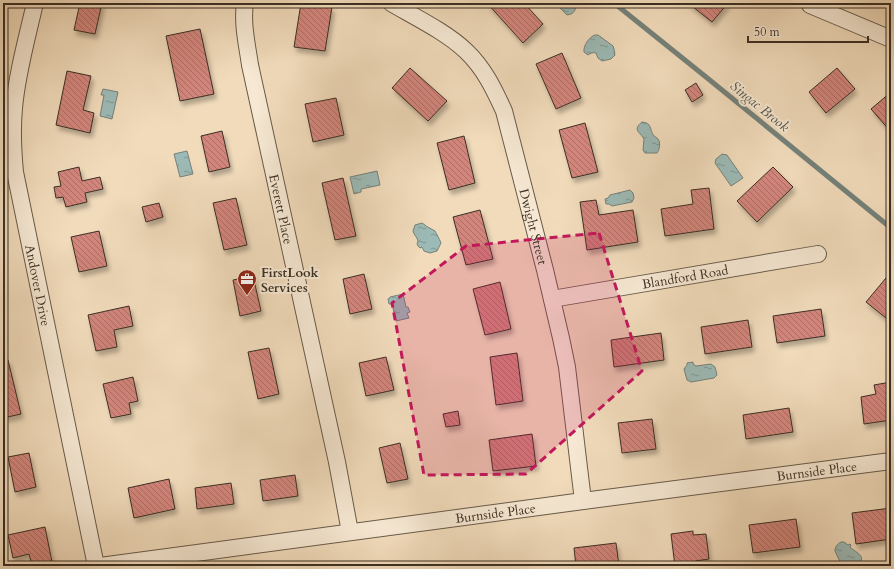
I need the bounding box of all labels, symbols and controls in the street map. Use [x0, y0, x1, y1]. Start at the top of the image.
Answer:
scale bar [748, 18, 868, 44]
text: 50 m [754, 24, 781, 40]
water label: Singac Brook [726, 77, 793, 136]
street label: Everett Place [264, 173, 297, 246]
street label: Dwight Street [514, 187, 551, 267]
street label: Andover Drive [20, 243, 54, 328]
street label: Blandford Road [641, 261, 730, 294]
place label: FirstLook Services [261, 264, 320, 297]
office icon: FirstLook Services [236, 268, 258, 296]
street label: Burnside Place [776, 457, 858, 486]
street label: Burnside Place [454, 499, 537, 528]

